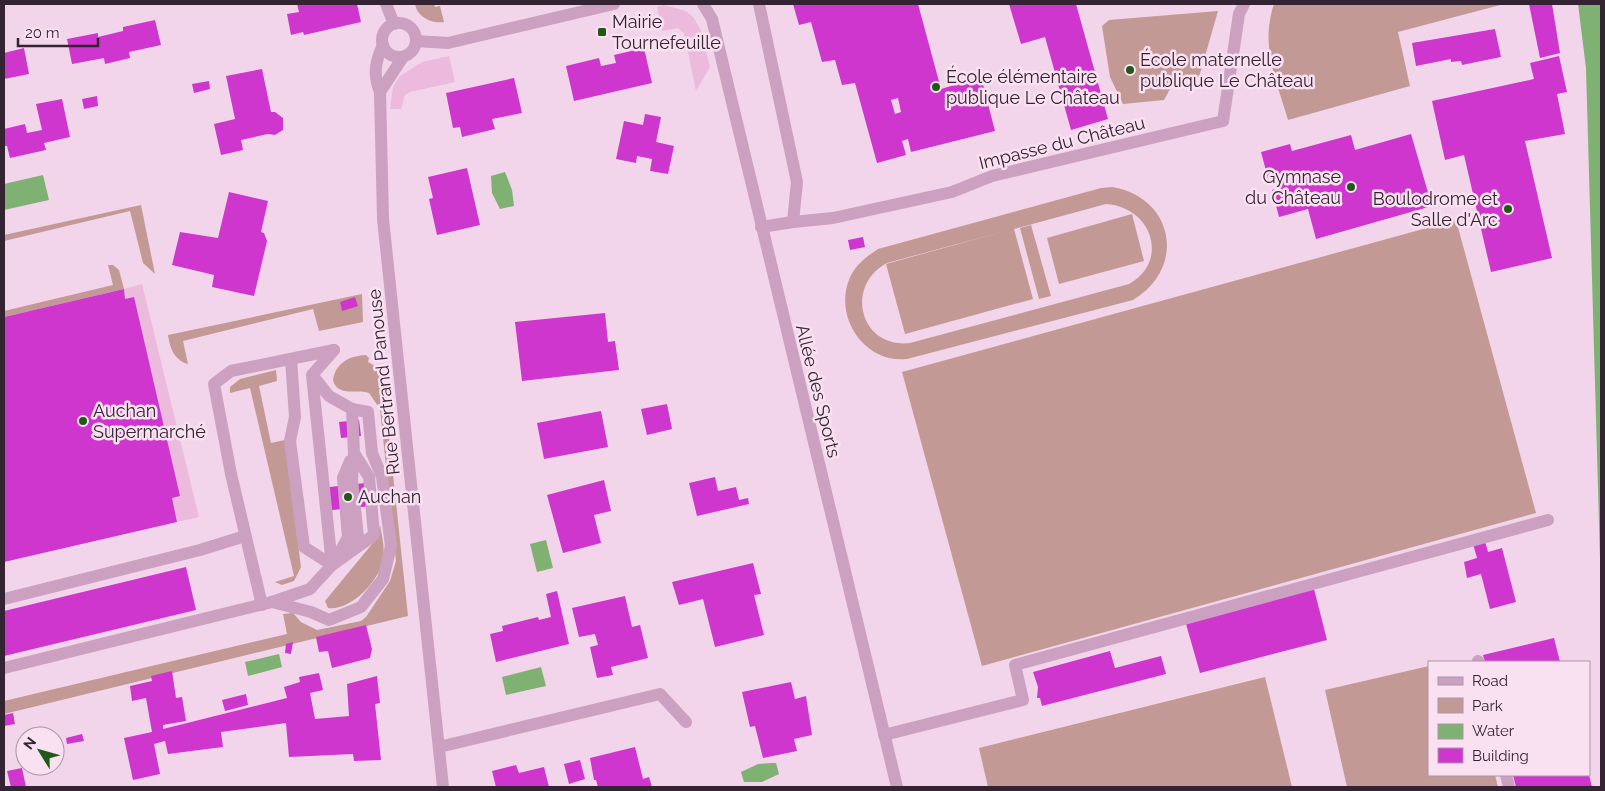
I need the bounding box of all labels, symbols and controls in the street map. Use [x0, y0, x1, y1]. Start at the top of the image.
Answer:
place label: Mairie Tournefeuille [612, 11, 721, 53]
scale bar [18, 15, 98, 47]
text: 20 m [25, 24, 60, 42]
marker: Mairie Tournefeuille [596, 26, 608, 38]
place label: École maternelle publique Le Château [1140, 48, 1314, 91]
marker: École maternelle publique Le Château [1124, 64, 1136, 76]
place label: École élémentaire publique Le Château [946, 65, 1120, 108]
marker: École élémentaire publique Le Château [930, 81, 942, 93]
street label: Impasse du Château [977, 112, 1147, 173]
place label: Gymnase du Château [1245, 166, 1341, 208]
marker: Gymnase du Château [1345, 181, 1357, 193]
place label: Boulodrome et Salle d'Arc [1373, 188, 1498, 230]
marker: Boulodrome et Salle d'Arc [1502, 203, 1514, 215]
street label: Rue Bertrand Panouse [363, 288, 404, 476]
street label: Allée des Sports [792, 322, 845, 460]
place label: Auchan Supermarché [93, 400, 206, 442]
marker: Auchan Supermarché [77, 415, 89, 427]
place label: Auchan [358, 486, 421, 507]
marker: Auchan [342, 491, 354, 503]
legend [1428, 661, 1590, 776]
text: Road [1472, 672, 1508, 690]
text: Park [1472, 697, 1503, 715]
text: Water [1472, 722, 1515, 740]
north arrow [15, 726, 65, 776]
text: N [20, 734, 39, 752]
text: Building [1472, 747, 1529, 765]

